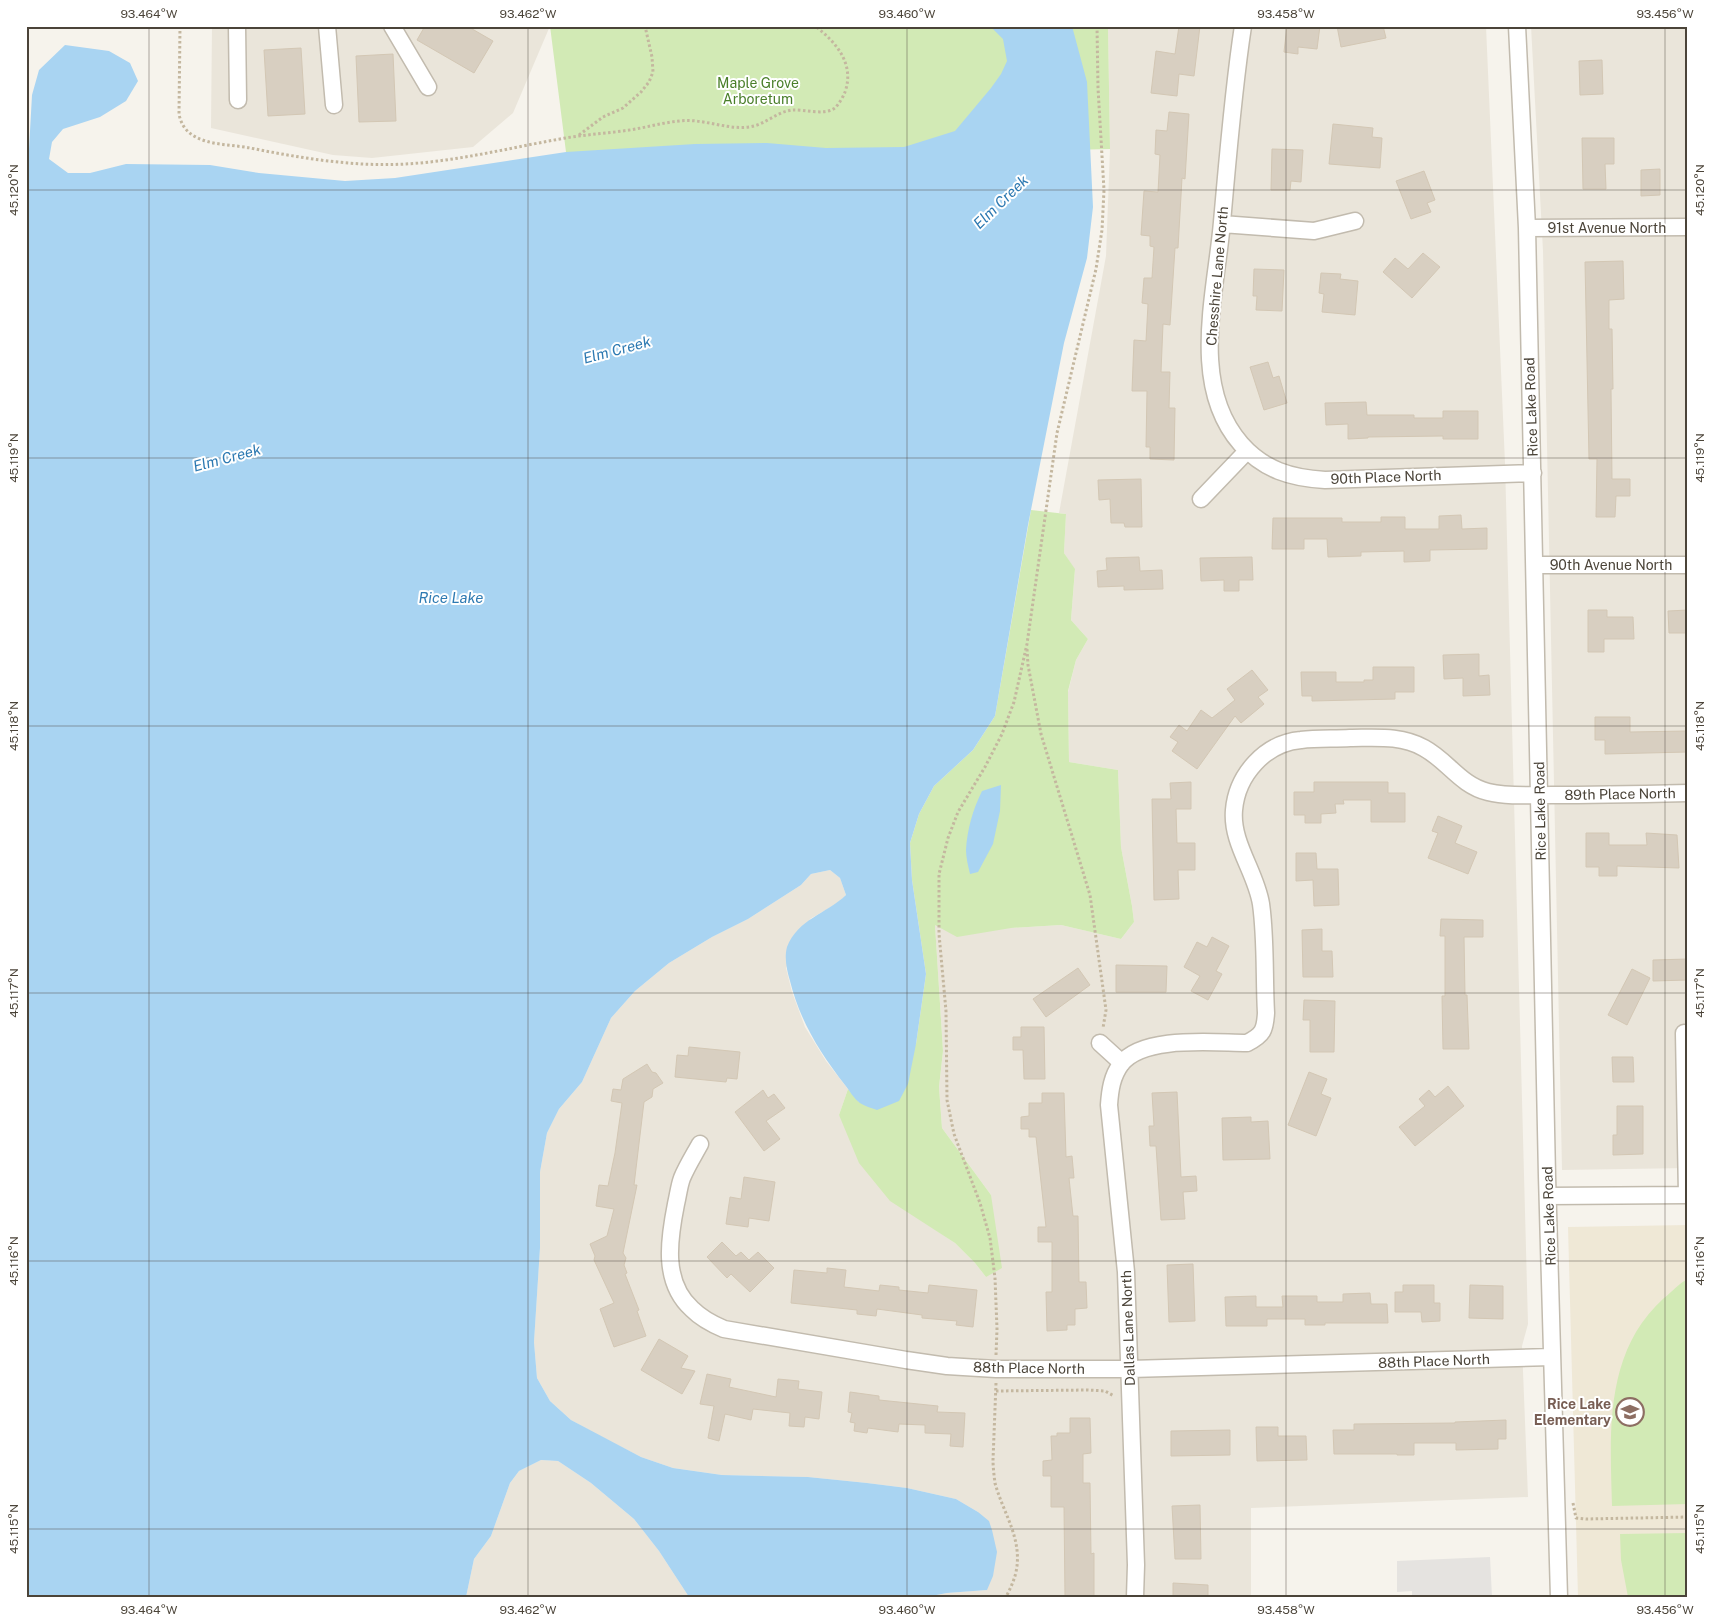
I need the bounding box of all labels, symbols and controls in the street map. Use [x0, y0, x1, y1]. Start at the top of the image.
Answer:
text: 93.464°W [120, 7, 178, 21]
text: 93.462°W [500, 7, 557, 21]
text: 93.460°W [879, 7, 936, 21]
text: 93.458°W [1257, 7, 1315, 21]
text: 93.456°W [1636, 7, 1694, 21]
park label: Maple Grove Arboretum [717, 75, 799, 107]
text: 45.120°N [7, 164, 21, 216]
text: 45.120°N [1693, 164, 1707, 216]
water label: Elm Creek [970, 171, 1032, 232]
street label: Chesshire Lane North [1203, 206, 1231, 346]
street label: 91st Avenue North [1548, 220, 1666, 236]
water label: Elm Creek [581, 332, 653, 367]
street label: Rice Lake Road [1521, 357, 1541, 457]
text: 45.119°N [7, 433, 21, 483]
text: 45.119°N [1693, 433, 1707, 483]
water label: Elm Creek [191, 440, 263, 475]
street label: 90th Place North [1330, 467, 1442, 487]
street label: 90th Avenue North [1550, 557, 1672, 573]
water label: Rice Lake [419, 589, 483, 606]
text: 45.118°N [7, 701, 21, 751]
text: 45.118°N [1693, 701, 1707, 751]
street label: Rice Lake Road [1531, 761, 1549, 861]
street label: 89th Place North [1564, 785, 1676, 803]
text: 45.117°N [7, 968, 21, 1018]
text: 45.117°N [1693, 968, 1707, 1018]
street label: Rice Lake Road [1539, 1166, 1559, 1266]
text: 45.116°N [7, 1236, 21, 1286]
text: 45.116°N [1693, 1236, 1707, 1286]
street label: Dallas Lane North [1118, 1270, 1138, 1386]
street label: 88th Place North [1378, 1351, 1490, 1371]
street label: 88th Place North [973, 1359, 1085, 1377]
place label: Rice Lake Elementary [1534, 1396, 1611, 1428]
school or university icon: Rice Lake Elementary [1615, 1397, 1645, 1427]
text: 45.115°N [7, 1504, 21, 1554]
text: 45.115°N [1693, 1504, 1707, 1554]
text: 93.464°W [120, 1603, 178, 1617]
text: 93.462°W [500, 1603, 557, 1617]
text: 93.460°W [879, 1603, 936, 1617]
text: 93.458°W [1257, 1603, 1315, 1617]
text: 93.456°W [1636, 1603, 1694, 1617]

